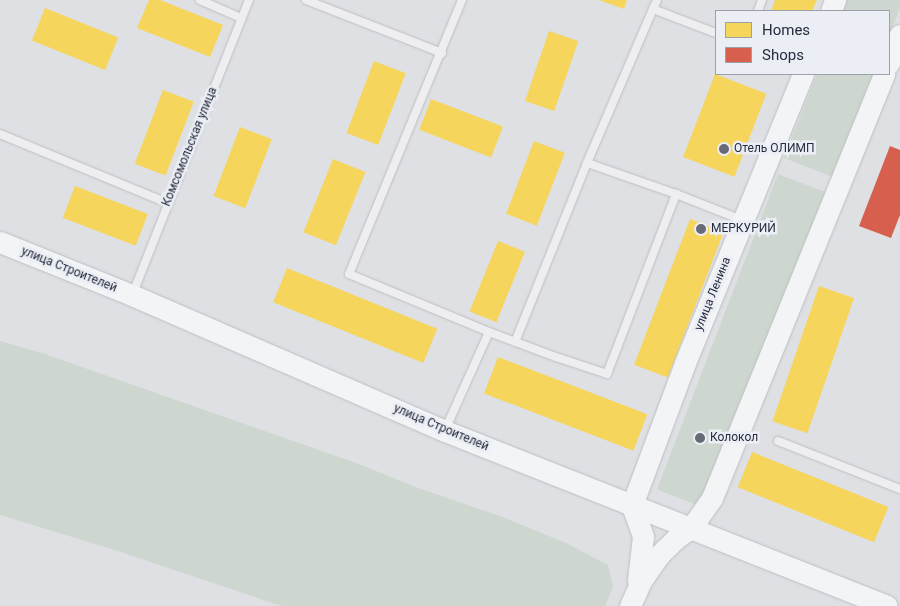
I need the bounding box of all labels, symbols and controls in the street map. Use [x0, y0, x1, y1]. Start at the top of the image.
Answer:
legend [715, 10, 890, 75]
text: Homes [762, 21, 810, 39]
text: Shops [762, 46, 804, 64]
street label: Комсомольская улица [159, 85, 221, 209]
place label: Отель ОЛИМП [734, 142, 815, 156]
marker: Отель ОЛИМП [718, 143, 730, 155]
place label: МЕРКУРИЙ [711, 222, 776, 236]
marker: МЕРКУРИЙ [695, 223, 707, 235]
street label: улица Строителей [19, 244, 119, 296]
street label: улица Ленина [692, 255, 734, 333]
street label: улица Строителей [391, 401, 491, 455]
place label: Колокол [710, 431, 758, 445]
marker: Колокол [694, 432, 706, 444]

